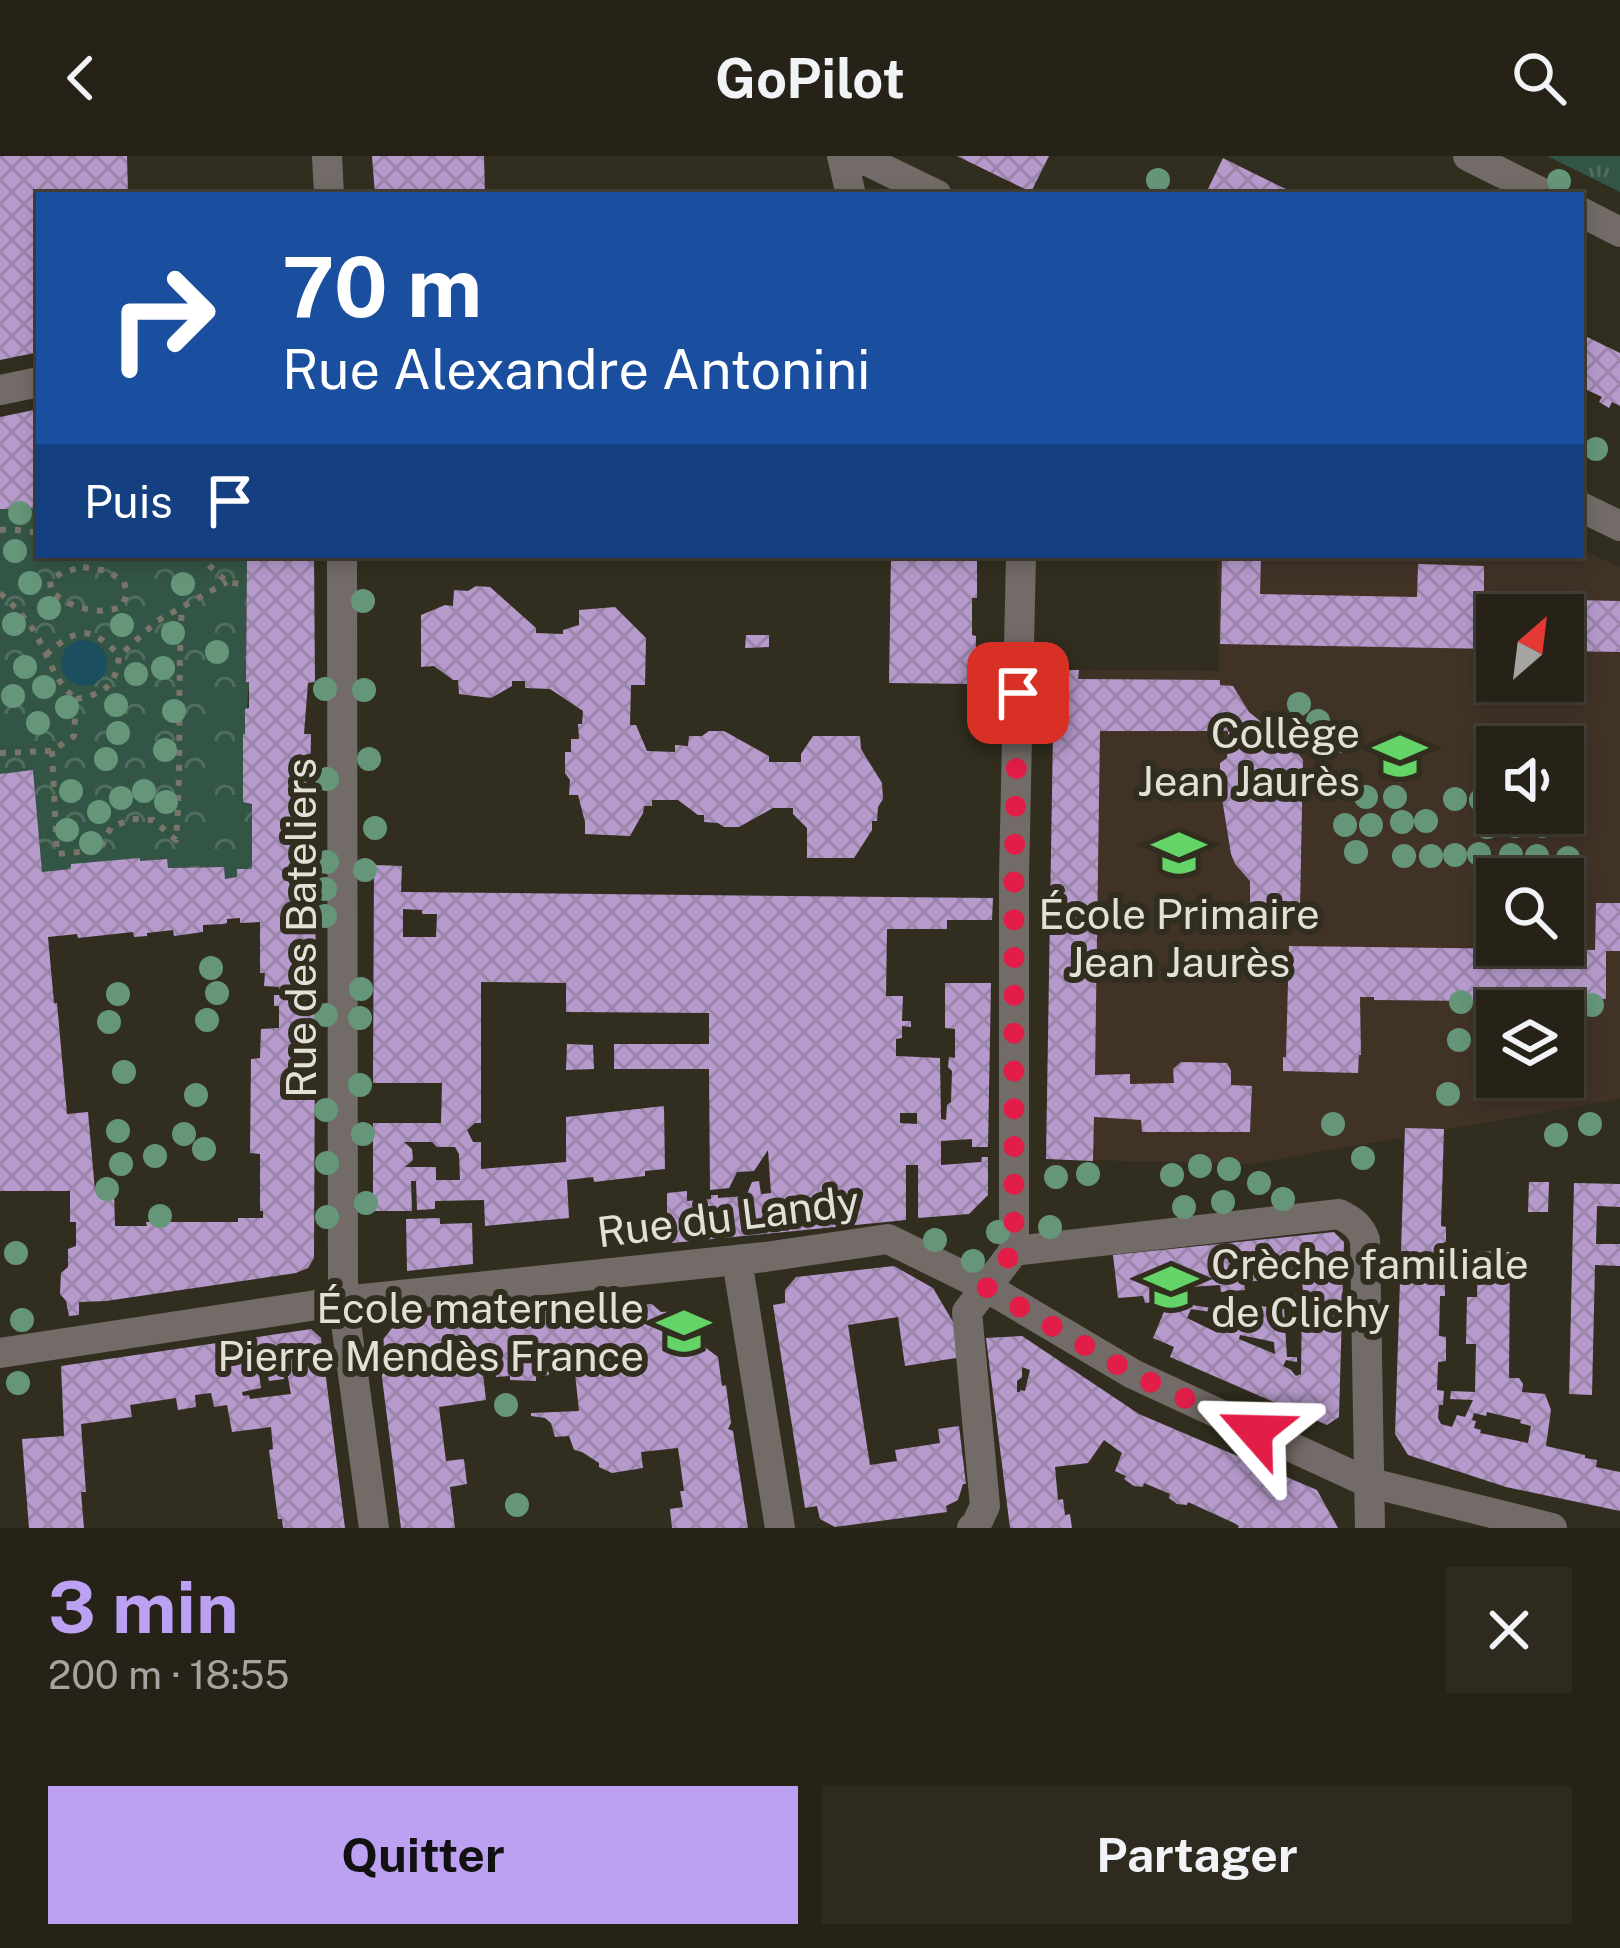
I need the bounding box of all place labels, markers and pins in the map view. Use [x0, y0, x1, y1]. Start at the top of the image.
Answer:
pin [967, 642, 1069, 744]
place label: Collège Jean Jaurès [1137, 708, 1360, 805]
school or university icon: Collège Jean Jaurès [1371, 727, 1429, 785]
school or university icon: École Primaire Jean Jaurès [1150, 824, 1208, 882]
place label: École Primaire Jean Jaurès [1038, 889, 1320, 986]
place label: Crèche familiale de Clichy [1211, 1239, 1529, 1336]
school or university icon: Crèche familiale de Clichy [1142, 1258, 1200, 1316]
place label: École maternelle Pierre Mendès France [217, 1283, 644, 1380]
school or university icon: École maternelle Pierre Mendès France [655, 1302, 713, 1360]

